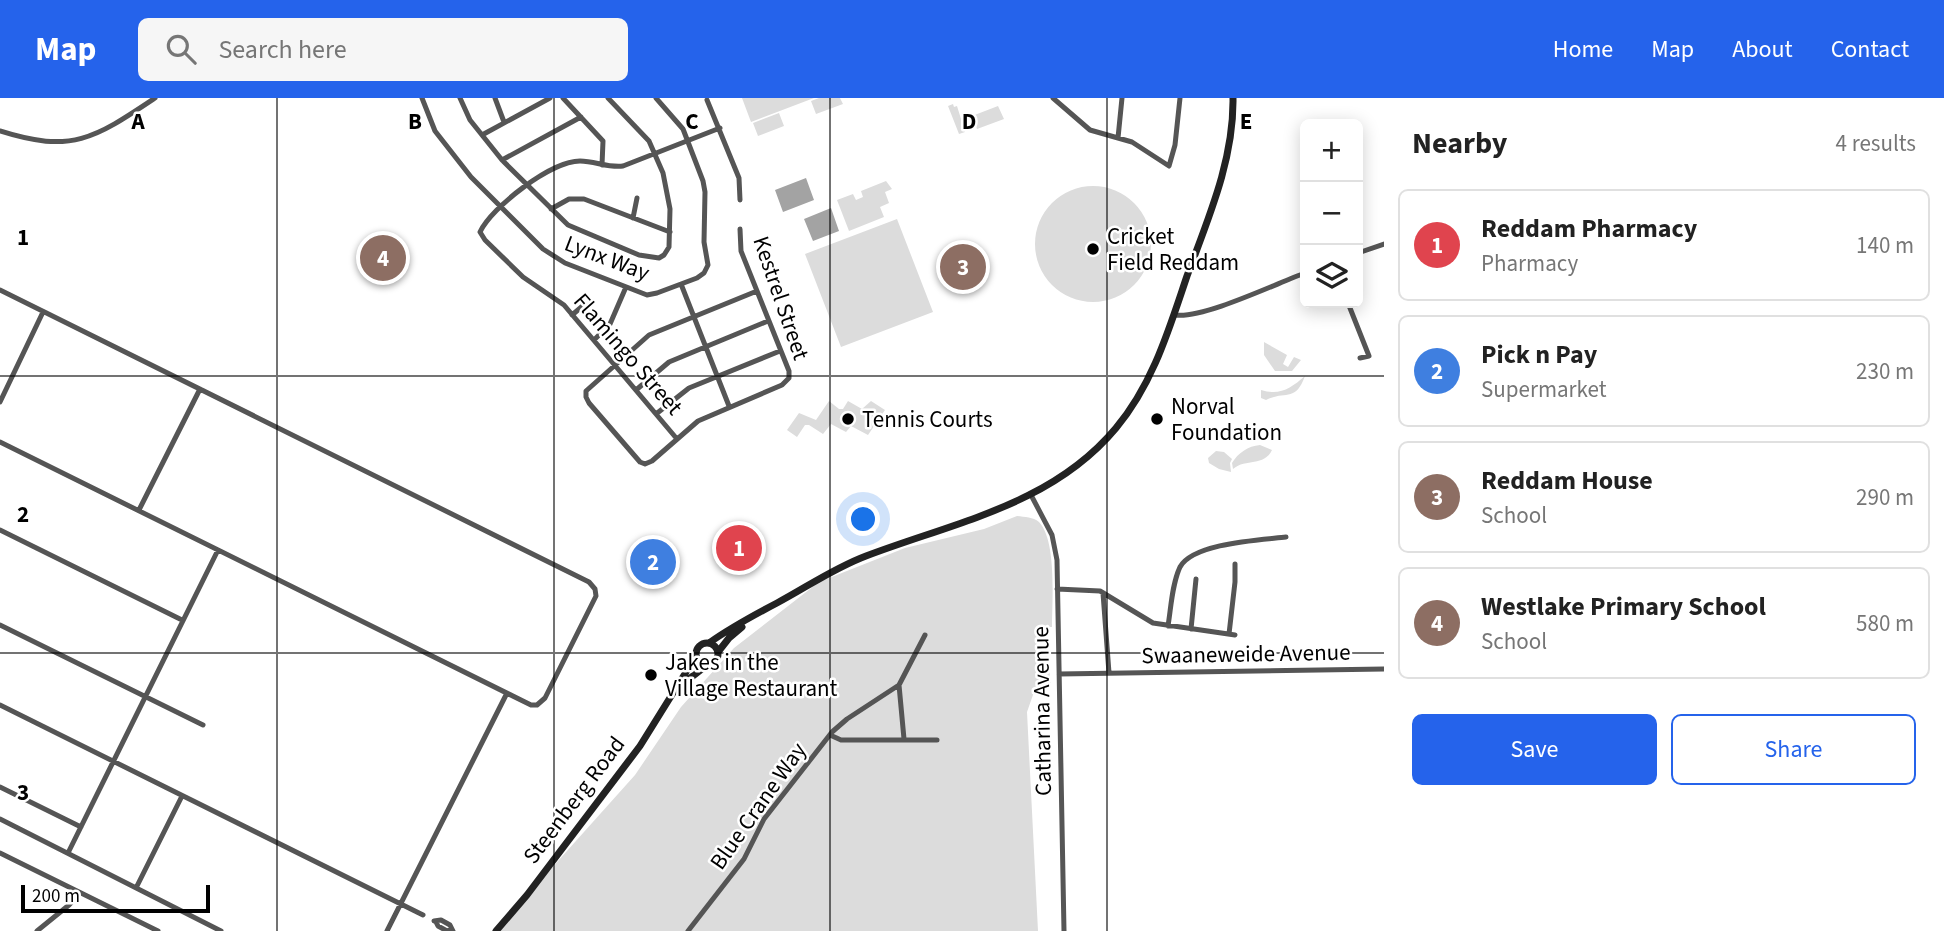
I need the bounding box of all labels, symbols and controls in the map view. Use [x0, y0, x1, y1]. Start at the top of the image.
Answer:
search box [138, 18, 628, 81]
text: Map [35, 26, 96, 73]
icon: search [162, 30, 200, 68]
text: Search here [218, 31, 347, 68]
text: Home [1553, 32, 1613, 67]
text: Map [1651, 32, 1694, 67]
text: About [1732, 32, 1793, 67]
text: Contact [1831, 32, 1909, 67]
text: A [130, 105, 145, 138]
text: B [408, 105, 422, 138]
text: C [685, 105, 699, 138]
text: D [962, 105, 976, 138]
text: E [1240, 105, 1252, 138]
map controls [1300, 119, 1363, 308]
button: + [1300, 119, 1363, 182]
text: Nearby [1412, 122, 1507, 165]
text: 4 results [1836, 127, 1916, 160]
button: − [1300, 182, 1363, 245]
text: Reddam Pharmacy [1481, 210, 1697, 247]
place label: Cricket Field Reddam [1107, 220, 1239, 279]
text: 1 [17, 221, 29, 254]
street label: Lynx Way [560, 227, 654, 289]
text: 1 [1431, 229, 1443, 262]
text: 140 m [1856, 229, 1914, 262]
pin: 4 [360, 232, 406, 284]
street label: Kestrel Street [744, 232, 818, 364]
pin: 3 [940, 241, 986, 293]
marker: Cricket Field Reddam [1085, 241, 1101, 257]
button: layers [1300, 245, 1363, 308]
text: Pharmacy [1481, 247, 1578, 280]
street label: Flamingo Street [566, 286, 690, 422]
text: Pick n Pay [1481, 336, 1597, 373]
text: 2 [1431, 355, 1443, 388]
text: 230 m [1856, 355, 1914, 388]
text: Supermarket [1481, 373, 1607, 406]
place label: Norval Foundation [1171, 390, 1282, 449]
place label: Tennis Courts [862, 403, 993, 436]
marker: Tennis Courts [840, 411, 856, 427]
marker: Norval Foundation [1149, 411, 1165, 427]
text: Reddam House [1481, 462, 1653, 499]
text: 3 [1431, 481, 1443, 514]
text: 290 m [1856, 481, 1914, 514]
text: 2 [17, 498, 29, 531]
text: School [1481, 499, 1547, 532]
your location [846, 502, 880, 536]
pin: 1 [716, 522, 762, 574]
pin: 2 [630, 536, 676, 588]
text: Westlake Primary School [1481, 588, 1766, 625]
text: 4 [1431, 607, 1443, 640]
text: 580 m [1856, 607, 1914, 640]
text: School [1481, 625, 1547, 658]
street label: Catharina Avenue [1024, 626, 1060, 796]
street label: Swaaneweide Avenue [1141, 636, 1351, 672]
place label: Jakes in the Village Restaurant [665, 646, 838, 705]
marker: Jakes in the Village Restaurant [643, 667, 659, 683]
button: Save [1412, 714, 1657, 785]
button: Share [1671, 714, 1916, 785]
street label: Steenberg Road [515, 729, 633, 871]
street label: Blue Crane Way [702, 735, 814, 876]
text: 3 [17, 776, 29, 809]
scale bar [21, 882, 210, 914]
text: 200 m [32, 883, 80, 910]

